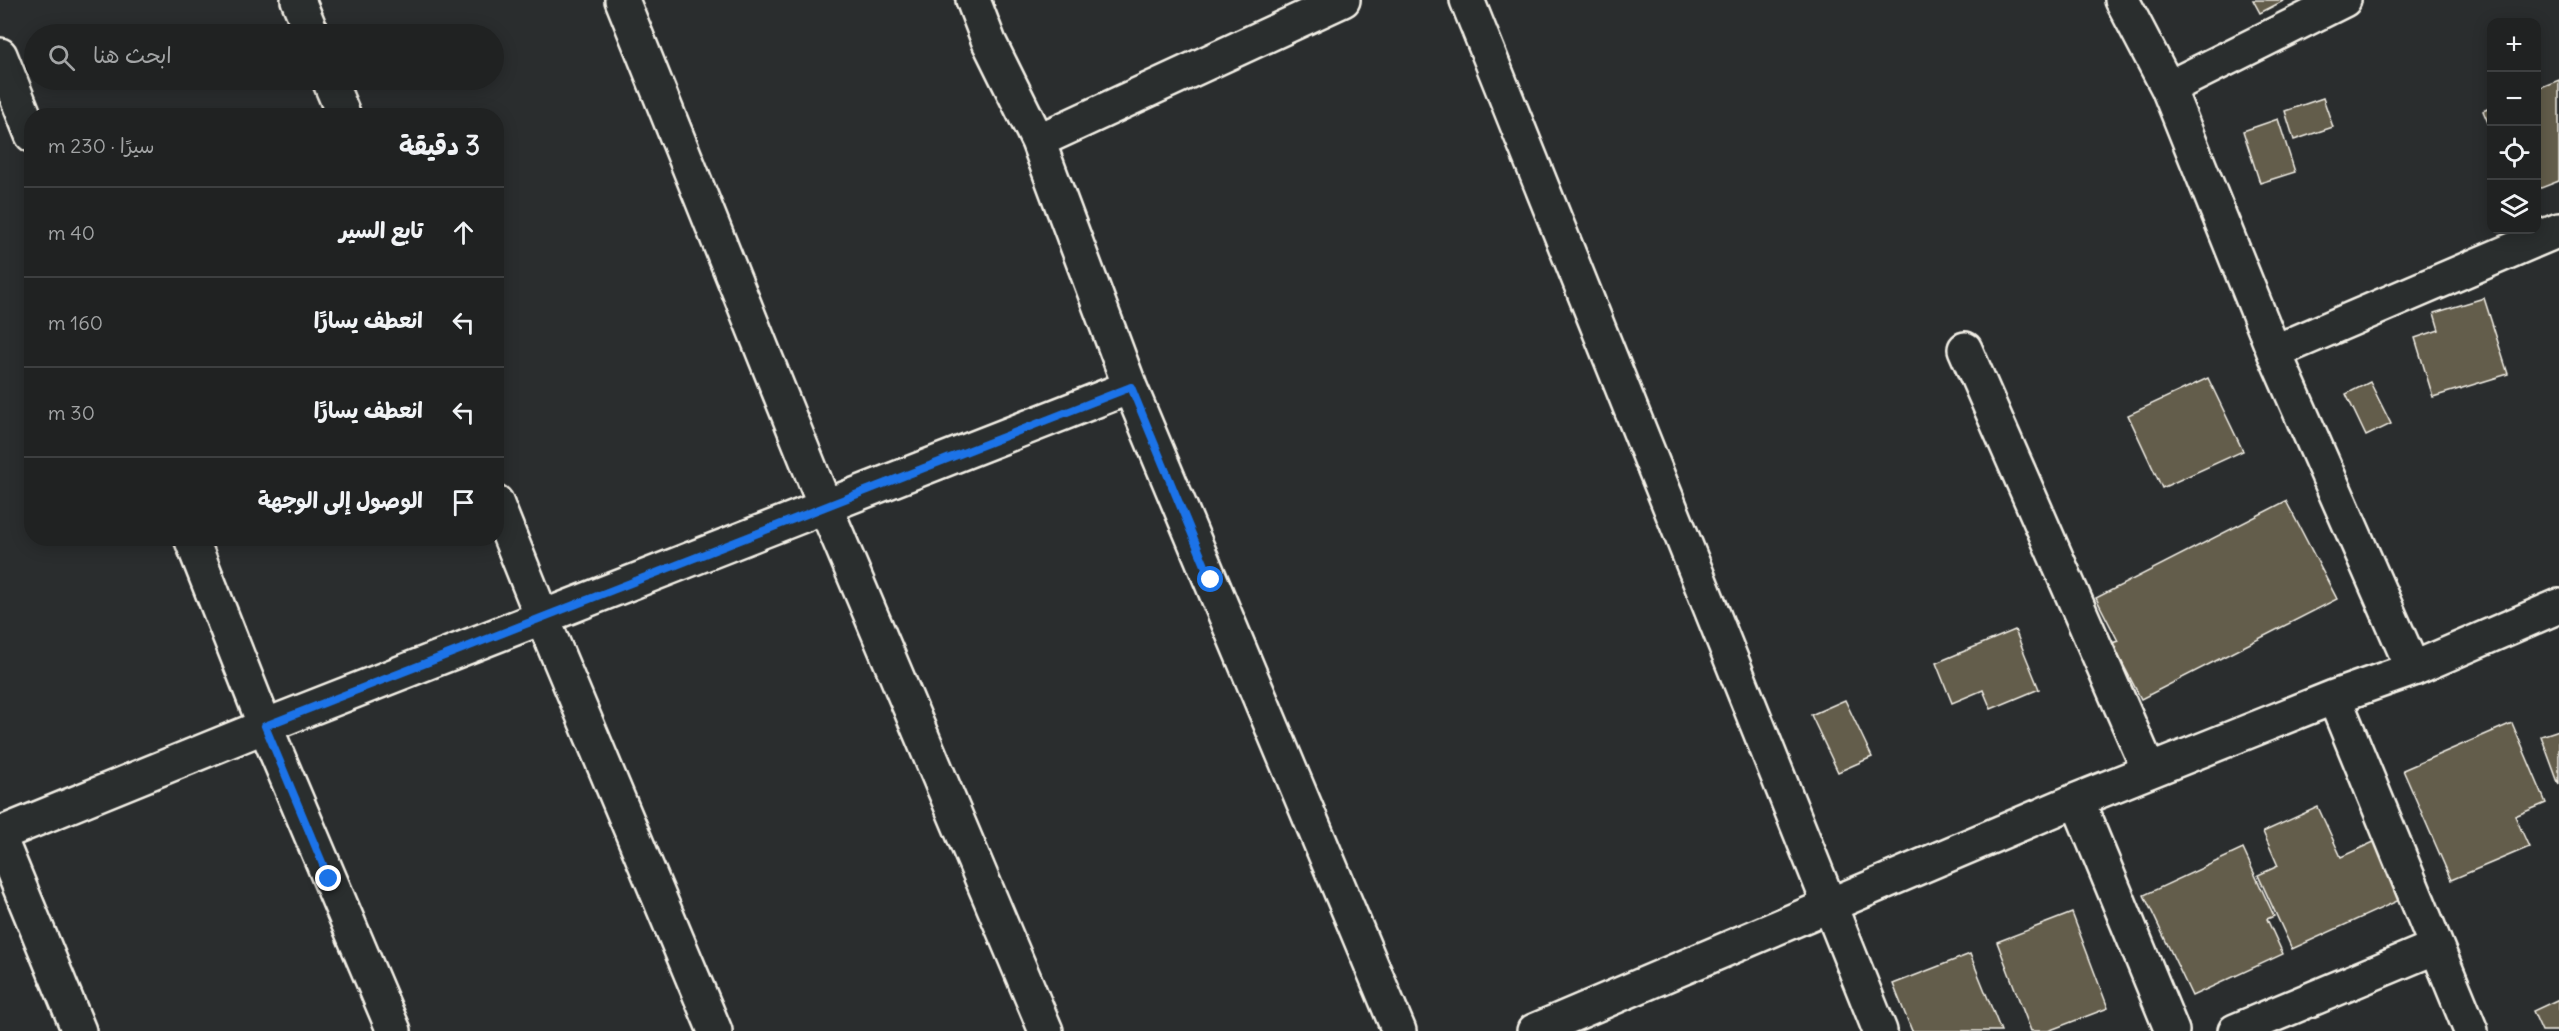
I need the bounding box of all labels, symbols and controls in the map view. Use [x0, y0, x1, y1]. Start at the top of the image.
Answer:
map controls [2487, 18, 2541, 234]
button: + [2487, 18, 2541, 72]
search box [24, 24, 504, 90]
icon: search [45, 41, 78, 74]
text: ابحث هنا [93, 41, 172, 69]
button: − [2487, 72, 2541, 126]
button: locate [2487, 126, 2541, 180]
text: 3 دقيقة [399, 129, 480, 162]
text: سيرًا · 230 m [48, 133, 155, 158]
button: layers [2487, 180, 2541, 234]
text: تابع السير [339, 216, 423, 244]
icon: ahead [447, 216, 480, 249]
text: 40 m [48, 220, 95, 245]
text: انعطف يسارًا [314, 306, 423, 334]
icon: left [447, 306, 480, 339]
text: 160 m [48, 310, 103, 335]
text: انعطف يسارًا [314, 396, 423, 424]
icon: left [447, 396, 480, 429]
text: 30 m [48, 400, 95, 425]
text: الوصول إلى الوجهة [258, 486, 423, 514]
icon: arrive [447, 486, 480, 519]
route start [1197, 566, 1223, 592]
route end [315, 865, 341, 891]

